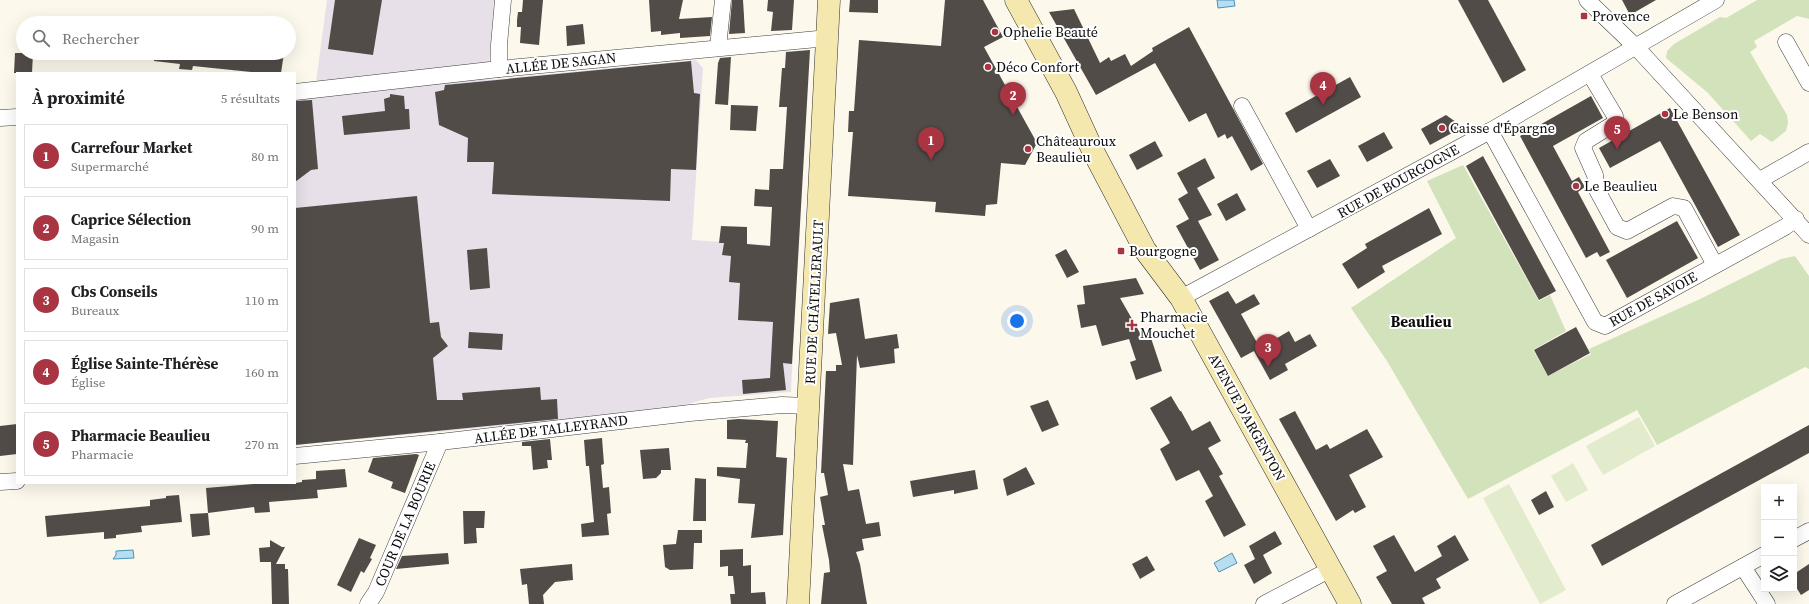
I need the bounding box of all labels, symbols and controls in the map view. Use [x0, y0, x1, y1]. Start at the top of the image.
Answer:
place label: Provence [1592, 6, 1650, 26]
marker: Provence [1579, 11, 1589, 21]
search box [16, 16, 296, 60]
place label: Ophelie Beauté [1003, 22, 1098, 42]
icon: search [30, 27, 52, 49]
marker: Ophelie Beauté [990, 27, 1000, 37]
text: Rechercher [62, 28, 139, 49]
street label: ALLÉE DE SAGAN [505, 47, 617, 79]
place label: Déco Confort [996, 57, 1079, 77]
marker: Déco Confort [983, 62, 993, 72]
pin: 4 [1310, 72, 1336, 105]
pin: 2 [1000, 82, 1026, 115]
text: À proximité [32, 86, 125, 110]
text: 5 résultats [221, 90, 280, 107]
place label: Le Benson [1673, 104, 1739, 124]
marker: Le Benson [1660, 109, 1670, 119]
pin: 5 [1604, 116, 1630, 149]
place label: Caisse d'Épargne [1450, 118, 1555, 138]
marker: Caisse d'Épargne [1437, 123, 1447, 133]
pin: 1 [918, 127, 944, 160]
place label: Châteauroux Beaulieu [1036, 131, 1117, 167]
text: Carrefour Market [71, 137, 192, 158]
street label: RUE DE BOURGOGNE [1334, 139, 1462, 223]
marker: Châteauroux Beaulieu [1023, 144, 1033, 154]
text: 1 [42, 148, 50, 165]
text: 80 m [251, 148, 279, 165]
text: Supermarché [71, 158, 149, 175]
place label: Le Beaulieu [1584, 176, 1658, 196]
marker: Le Beaulieu [1571, 181, 1581, 191]
text: Caprice Sélection [71, 209, 191, 230]
street label: RUE DE CHÂTELLERAULT [800, 219, 828, 385]
text: 2 [42, 220, 50, 237]
text: 90 m [251, 220, 279, 237]
text: Magasin [71, 230, 119, 247]
place label: Bourgogne [1129, 241, 1197, 261]
marker: Bourgogne [1116, 246, 1126, 256]
street label: RUE DE SAVOIE [1605, 267, 1701, 331]
text: Cbs Conseils [71, 281, 158, 302]
text: 3 [42, 292, 50, 309]
text: 110 m [245, 292, 279, 309]
text: Bureaux [71, 302, 119, 319]
place label: Pharmacie Mouchet [1140, 307, 1208, 343]
your location [1007, 311, 1027, 331]
district label: Beaulieu [1390, 311, 1452, 332]
marker: Pharmacie Mouchet [1127, 320, 1137, 330]
pin: 3 [1255, 334, 1281, 367]
street label: AVENUE D'ARGENTON [1204, 350, 1290, 484]
text: Église Sainte-Thérèse [71, 353, 218, 374]
text: 4 [42, 364, 50, 381]
text: 160 m [245, 364, 279, 381]
text: Église [71, 374, 105, 391]
street label: ALLÉE DE TALLEYRAND [473, 410, 629, 448]
text: Pharmacie Beaulieu [71, 425, 210, 446]
text: 5 [42, 436, 50, 453]
text: 270 m [245, 436, 279, 453]
text: Pharmacie [71, 446, 134, 463]
street label: COUR DE LA BOURIE [370, 459, 440, 589]
map controls [1761, 484, 1797, 592]
button: + [1761, 484, 1797, 520]
button: − [1761, 520, 1797, 556]
button: layers [1761, 556, 1797, 592]

